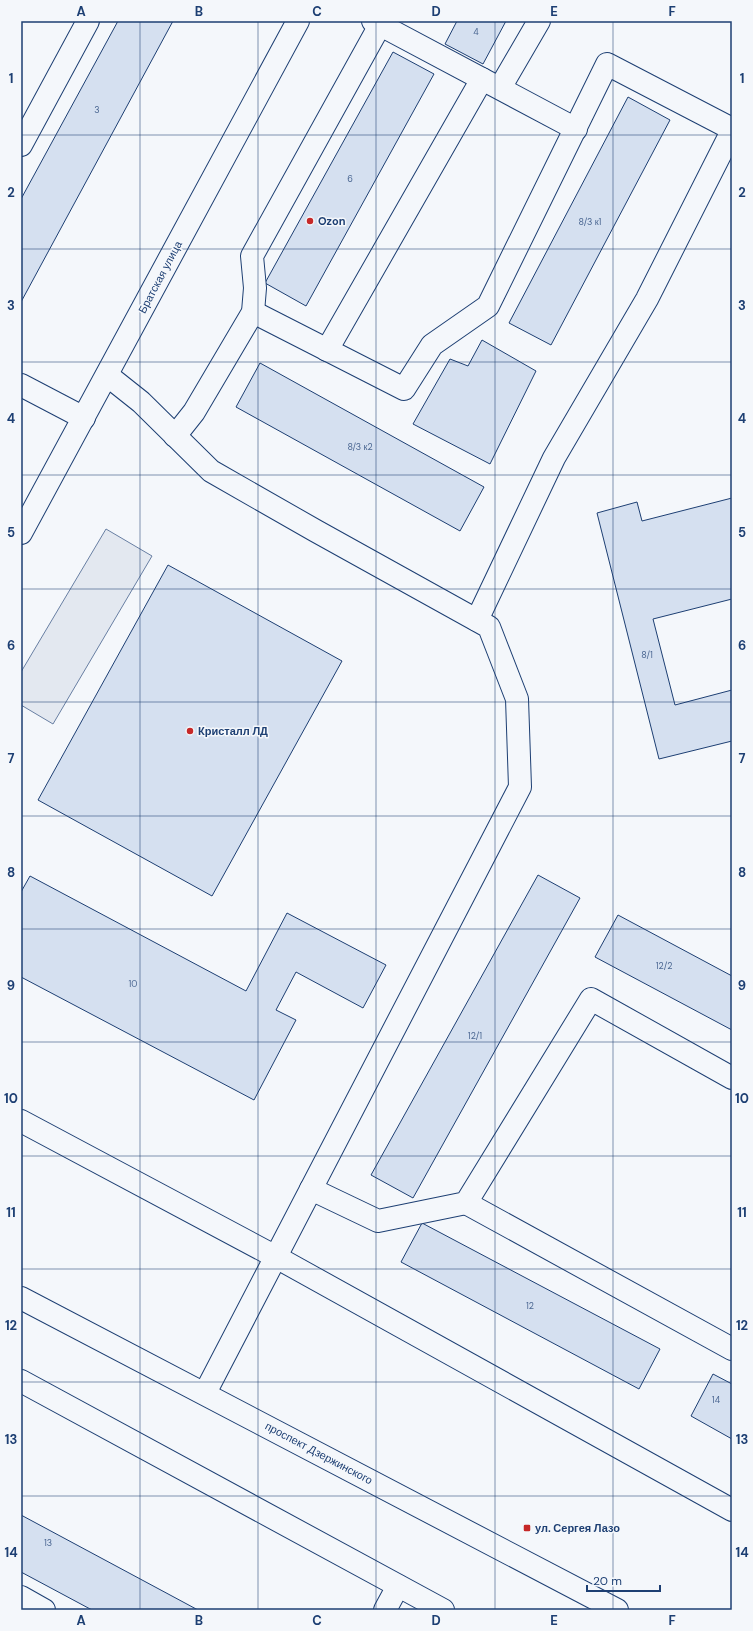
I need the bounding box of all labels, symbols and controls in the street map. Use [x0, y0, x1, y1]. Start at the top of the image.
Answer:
text: A [76, 3, 86, 20]
text: B [195, 3, 203, 20]
text: C [312, 3, 322, 20]
text: D [431, 3, 441, 20]
text: E [550, 3, 558, 20]
text: F [668, 3, 676, 20]
house number: 4 [473, 26, 479, 38]
text: 1 [9, 70, 13, 87]
text: 1 [740, 70, 744, 87]
house number: 3 [94, 104, 100, 116]
house number: 6 [347, 173, 353, 185]
text: 2 [7, 184, 15, 201]
text: 2 [738, 184, 746, 201]
place label: Ozon [318, 214, 346, 228]
marker: Ozon [305, 216, 315, 226]
house number: 8/3 к1 [579, 216, 602, 228]
street label: Братская улица [135, 238, 185, 316]
text: 3 [7, 297, 15, 314]
text: 3 [738, 297, 746, 314]
text: 4 [7, 410, 15, 427]
text: 4 [738, 410, 746, 427]
house number: 8/3 к2 [347, 441, 373, 453]
text: 5 [7, 524, 15, 541]
text: 5 [738, 524, 746, 541]
text: 6 [7, 637, 15, 654]
text: 6 [738, 637, 746, 654]
house number: 8/1 [641, 649, 653, 661]
place label: Кристалл ЛД [198, 724, 268, 738]
marker: Кристалл ЛД [185, 726, 195, 736]
text: 7 [8, 750, 15, 767]
text: 7 [739, 750, 746, 767]
text: 8 [7, 864, 15, 881]
text: 8 [738, 864, 746, 881]
house number: 12/2 [656, 960, 672, 972]
text: 9 [7, 977, 15, 994]
text: 9 [738, 977, 746, 994]
house number: 10 [129, 978, 137, 990]
house number: 12/1 [468, 1030, 482, 1042]
text: 10 [4, 1090, 18, 1107]
text: 10 [735, 1090, 749, 1107]
text: 11 [6, 1204, 16, 1221]
text: 11 [737, 1204, 747, 1221]
house number: 12 [526, 1300, 534, 1312]
text: 12 [5, 1317, 17, 1334]
text: 12 [736, 1317, 748, 1334]
house number: 14 [712, 1394, 721, 1406]
street label: проспект Дзержинского [263, 1419, 375, 1487]
text: 13 [5, 1431, 17, 1448]
text: 13 [736, 1431, 748, 1448]
place label: ул. Сергея Лазо [535, 1521, 620, 1535]
marker: ул. Сергея Лазо [522, 1523, 532, 1533]
house number: 13 [44, 1537, 52, 1549]
text: 14 [4, 1544, 18, 1561]
text: 14 [735, 1544, 749, 1561]
scale bar [587, 1567, 660, 1593]
text: 20 m [593, 1573, 622, 1589]
text: A [76, 1612, 86, 1629]
text: B [195, 1612, 203, 1629]
text: C [312, 1612, 322, 1629]
text: D [431, 1612, 441, 1629]
text: E [550, 1612, 558, 1629]
text: F [668, 1612, 676, 1629]

